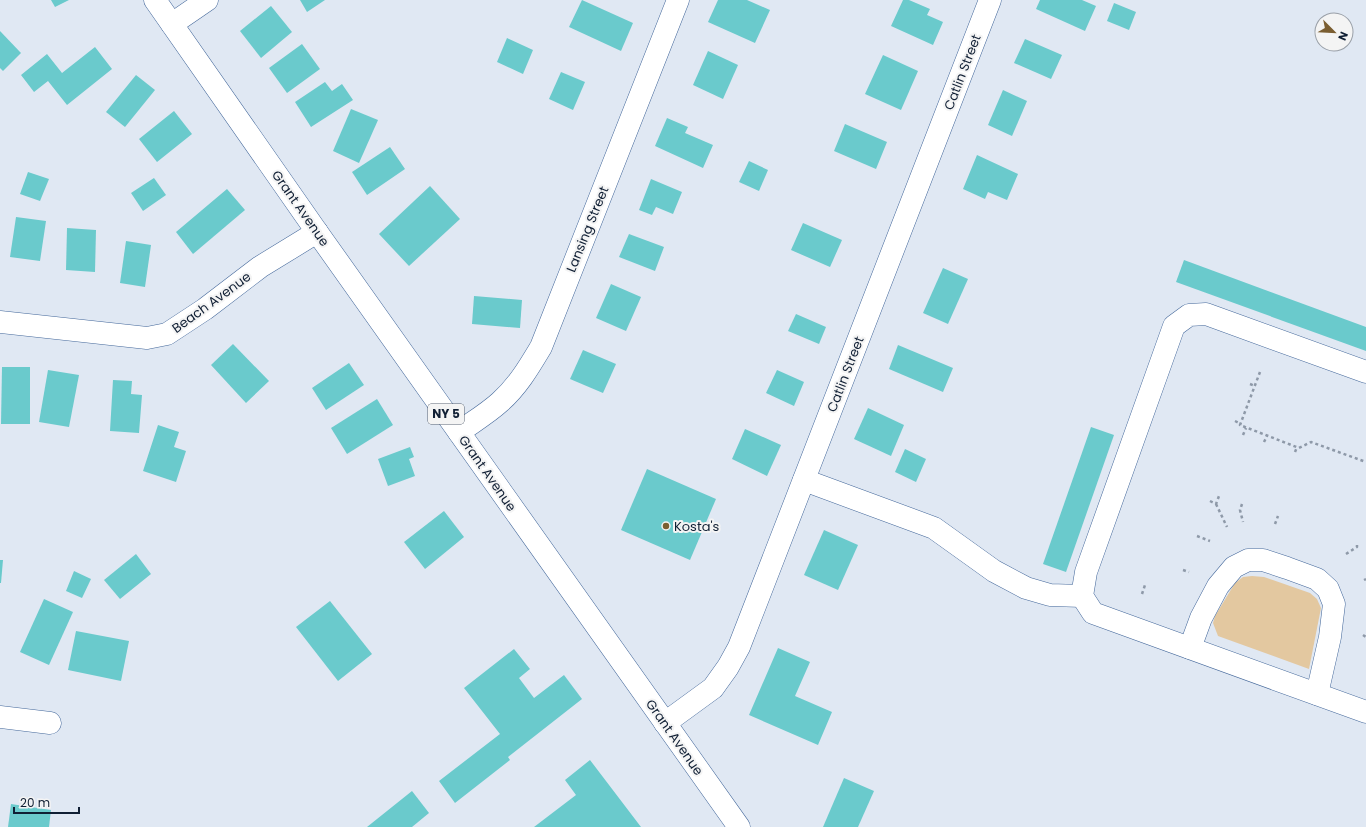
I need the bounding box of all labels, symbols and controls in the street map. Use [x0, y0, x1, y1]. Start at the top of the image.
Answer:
north arrow [1314, 12, 1354, 52]
text: N [1334, 29, 1352, 43]
street label: Catlin Street [939, 31, 986, 113]
street label: Grant Avenue [267, 166, 334, 250]
street label: Lansing Street [562, 183, 613, 275]
street label: Beach Avenue [168, 267, 255, 338]
street label: Catlin Street [822, 333, 869, 415]
road number: NY 5 [428, 404, 464, 424]
street label: Grant Avenue [454, 431, 521, 515]
place label: Kosta's [674, 517, 719, 536]
marker: Kosta's [661, 521, 671, 531]
street label: Grant Avenue [641, 695, 708, 779]
scale bar [14, 789, 79, 815]
text: 20 m [20, 794, 50, 811]

